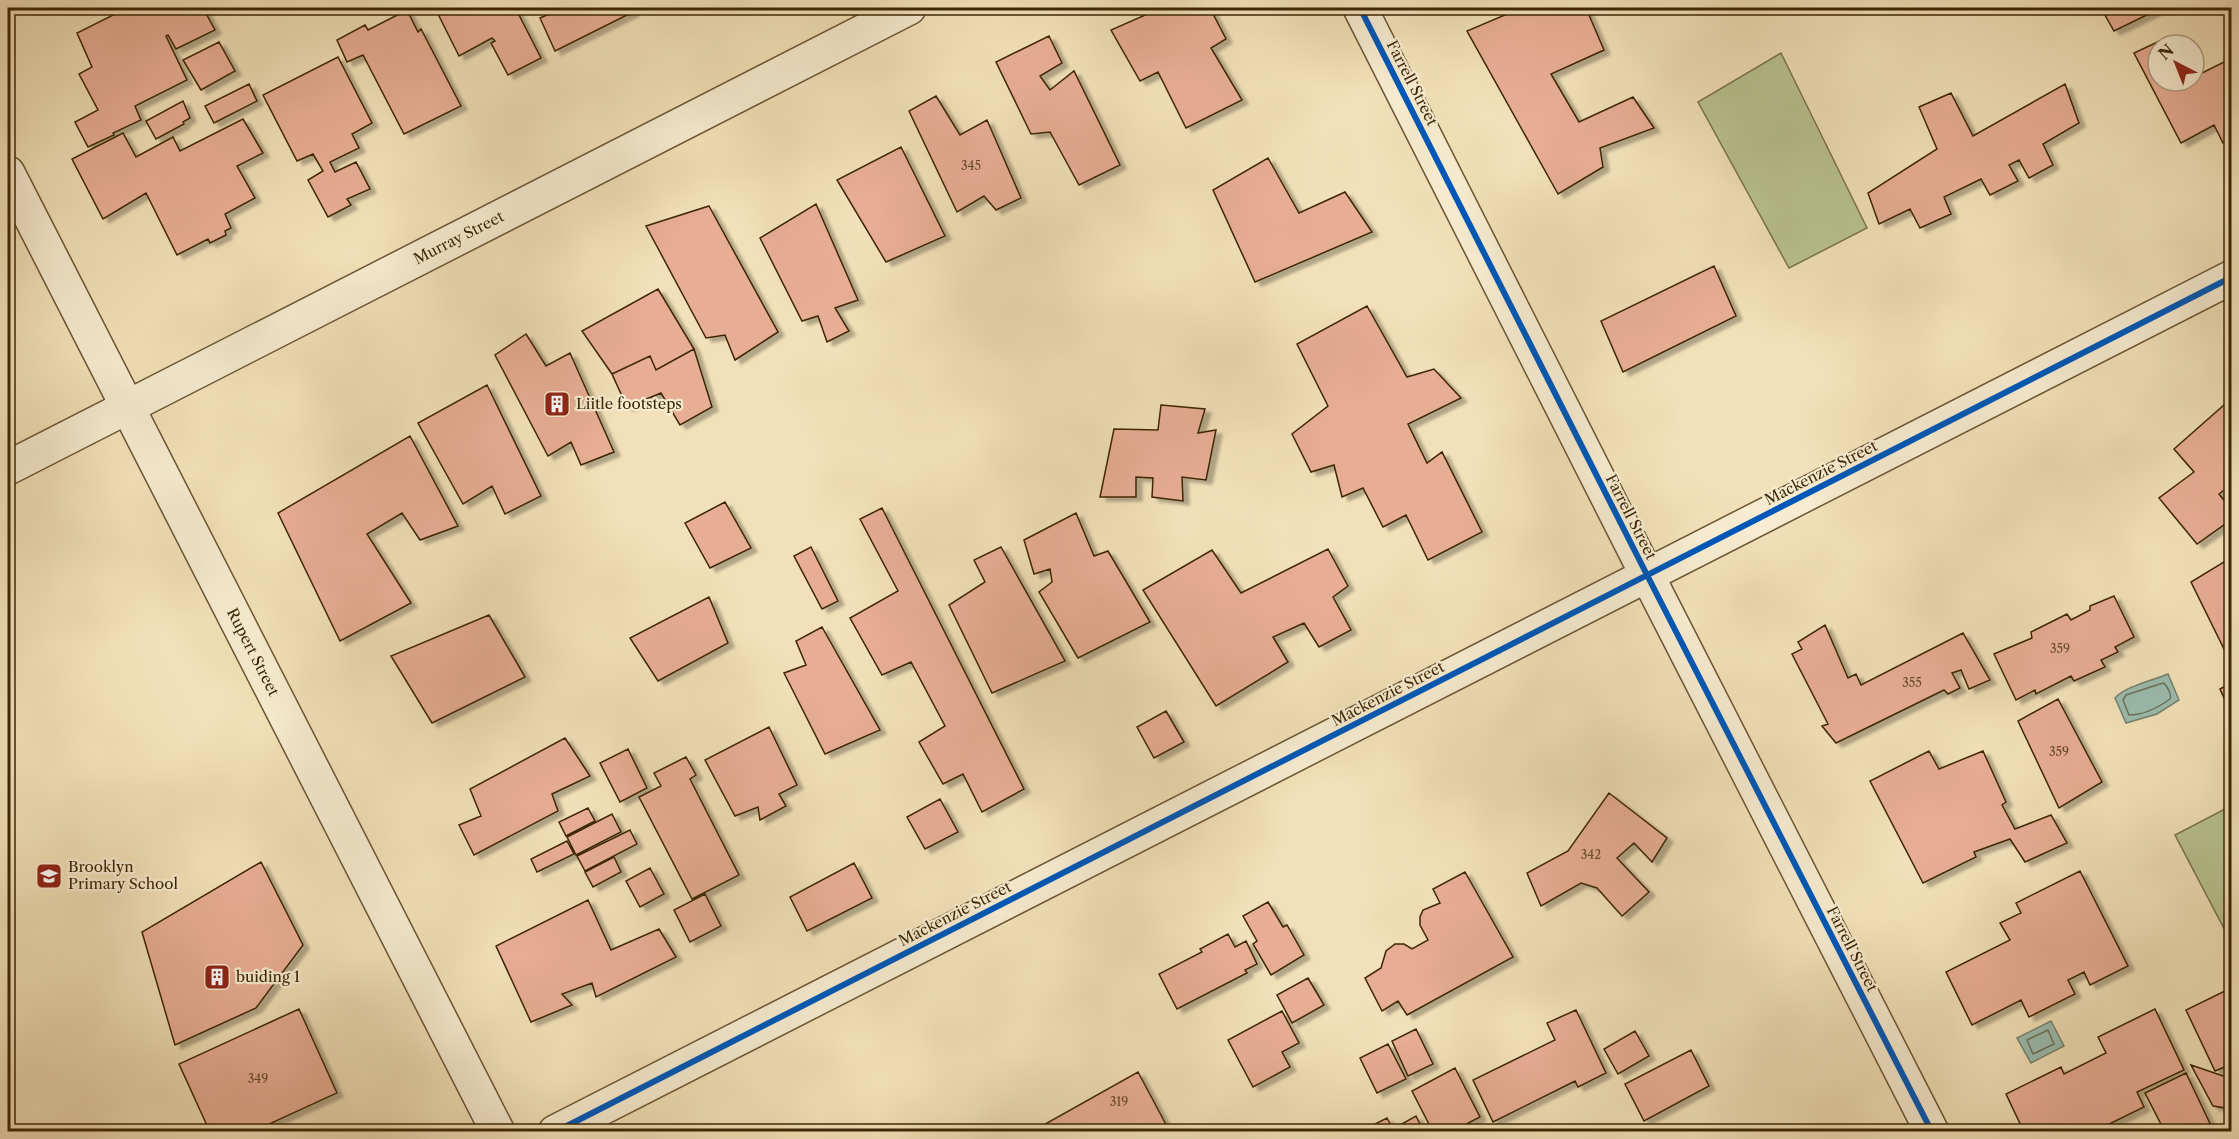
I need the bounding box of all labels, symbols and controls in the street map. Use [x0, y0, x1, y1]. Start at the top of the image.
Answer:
north arrow [2146, 33, 2206, 93]
street label: Farrell Street [1383, 37, 1442, 129]
text: N [2154, 40, 2178, 64]
house number: 345 [961, 158, 981, 173]
street label: Murray Street [410, 206, 507, 268]
building icon: Liitle footsteps [542, 389, 572, 419]
place label: Liitle footsteps [576, 394, 682, 413]
street label: Mackenzie Street [1761, 436, 1881, 509]
street label: Farrell Street [1602, 471, 1661, 563]
street label: Rupert Street [223, 605, 284, 700]
house number: 359 [2050, 641, 2070, 656]
street label: Mackenzie Street [1328, 657, 1448, 730]
house number: 355 [1902, 675, 1922, 690]
house number: 359 [2049, 744, 2069, 759]
house number: 342 [1581, 847, 1601, 862]
place label: Brooklyn Primary School [68, 857, 179, 893]
school or university icon: Brooklyn Primary School [34, 861, 64, 891]
street label: Mackenzie Street [895, 877, 1015, 950]
street label: Farrell Street [1823, 903, 1882, 995]
building icon: buiding 1 [202, 962, 232, 992]
place label: buiding 1 [236, 967, 301, 986]
house number: 349 [248, 1071, 268, 1086]
house number: 319 [1110, 1094, 1128, 1109]

